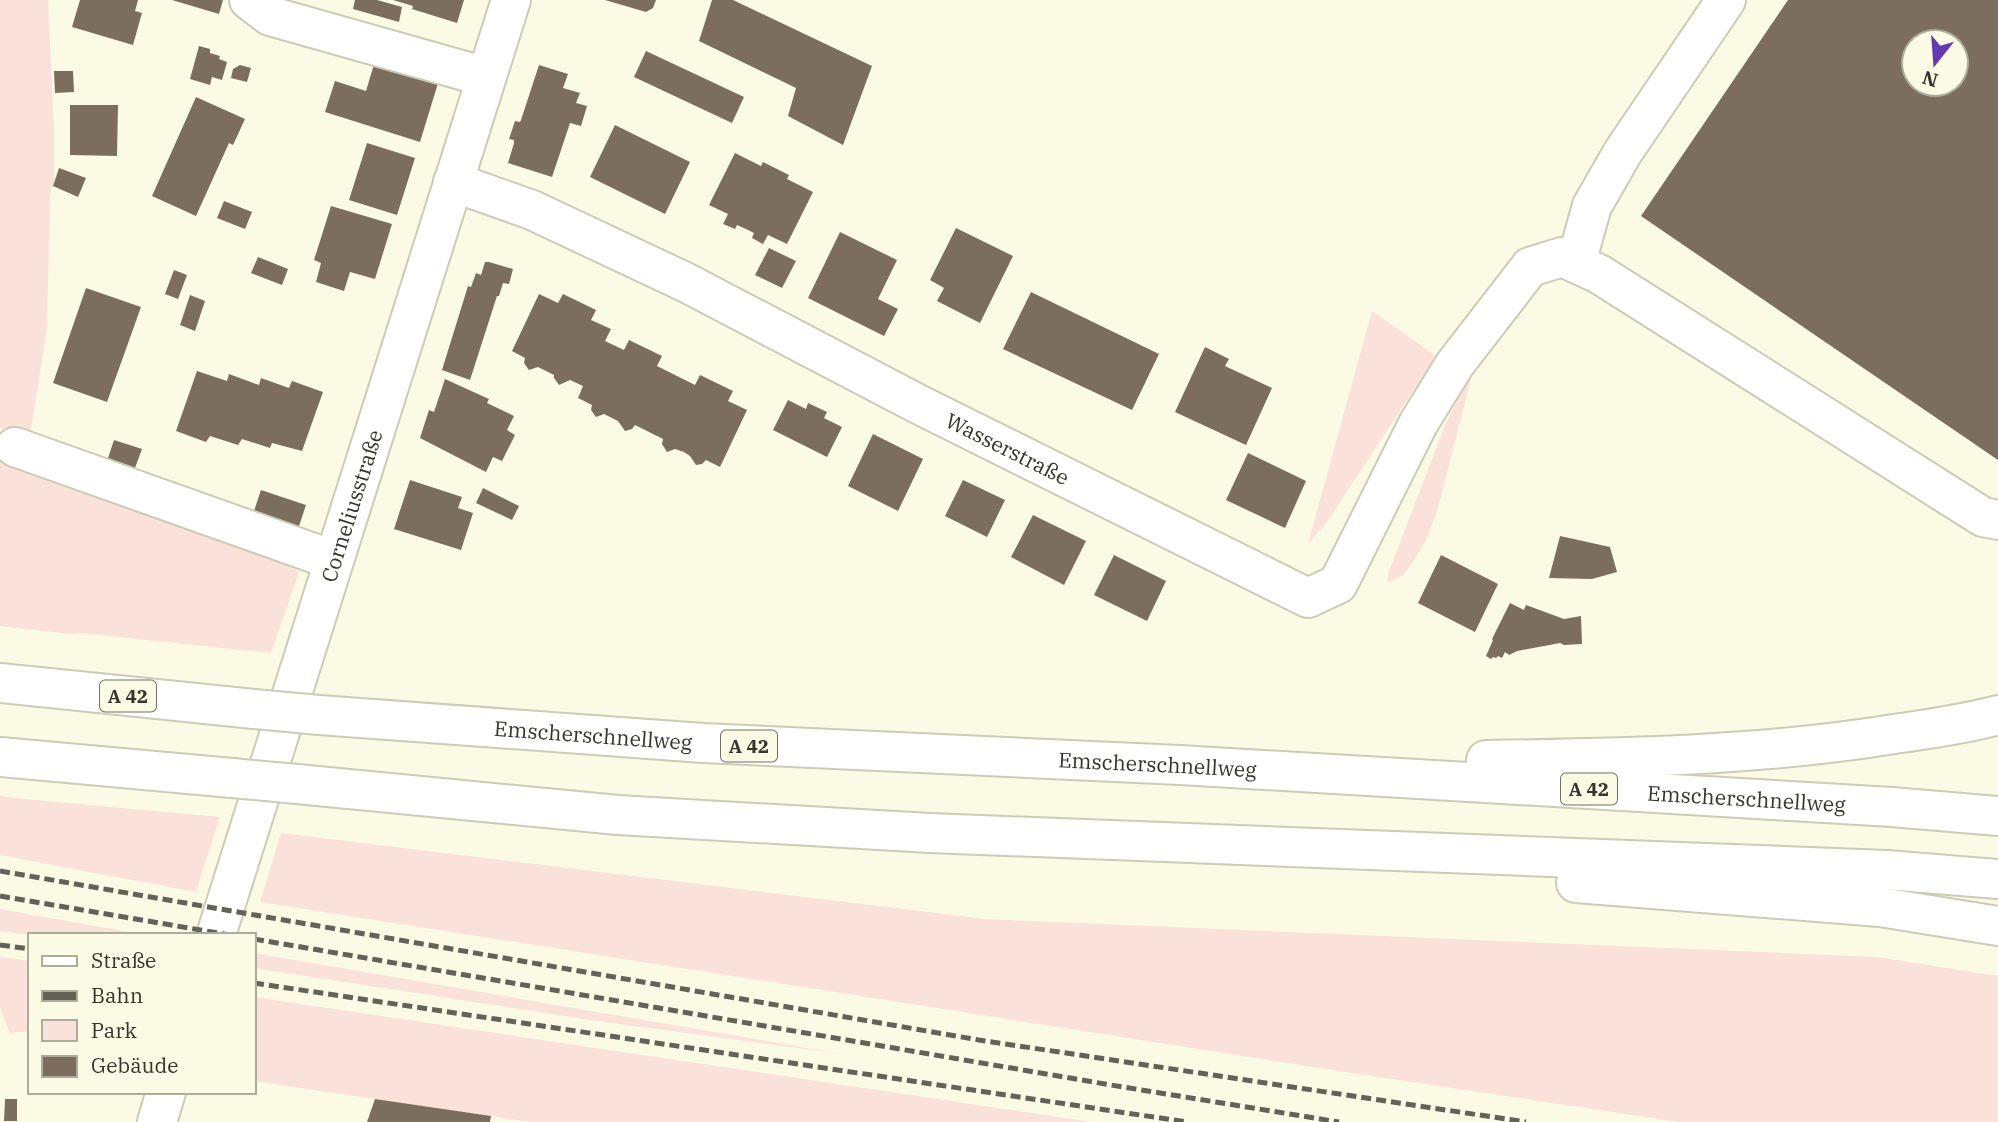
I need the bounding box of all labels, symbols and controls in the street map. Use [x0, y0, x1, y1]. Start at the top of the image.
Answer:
north arrow [1900, 28, 1970, 98]
text: N [1919, 66, 1941, 93]
street label: Wasserstraße [941, 406, 1074, 491]
street label: Corneliusstraße [314, 426, 389, 586]
road number: A 42 [100, 680, 156, 712]
street label: Emscherschnellweg [493, 714, 694, 756]
road number: A 42 [721, 730, 777, 762]
street label: Emscherschnellweg [1058, 745, 1258, 784]
road number: A 42 [1561, 774, 1617, 804]
street label: Emscherschnellweg [1647, 779, 1847, 818]
legend [28, 933, 256, 1094]
text: Straße [91, 946, 156, 974]
text: Bahn [91, 981, 143, 1009]
text: Park [91, 1016, 138, 1044]
text: Gebäude [91, 1051, 179, 1079]

